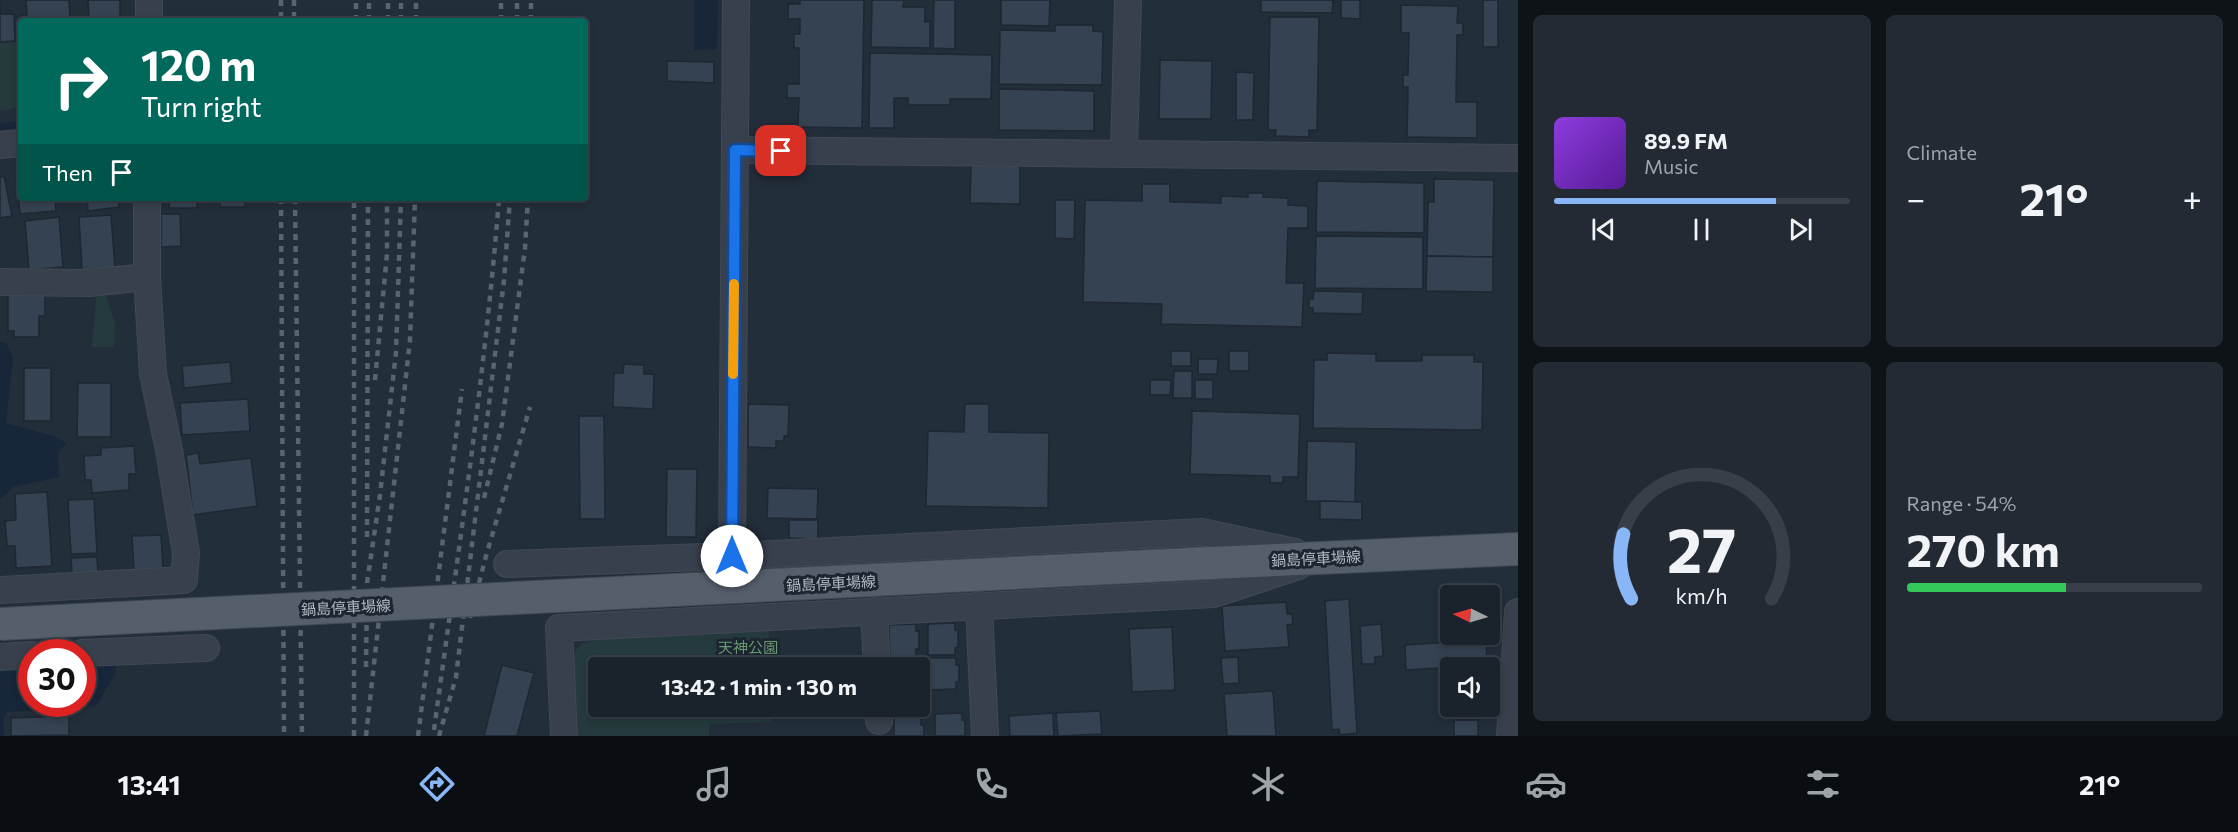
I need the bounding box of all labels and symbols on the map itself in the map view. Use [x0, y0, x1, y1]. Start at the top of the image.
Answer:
pin [755, 125, 806, 176]
position arrow [700, 524, 764, 588]
street label: 鍋島停車場線 [1271, 547, 1361, 569]
street label: 鍋島停車場線 [786, 572, 876, 594]
north arrow [1440, 585, 1500, 645]
street label: 鍋島停車場線 [301, 596, 391, 618]
park label: 天神公園 [718, 638, 778, 656]
speed limit sign: 30 [18, 639, 96, 717]

